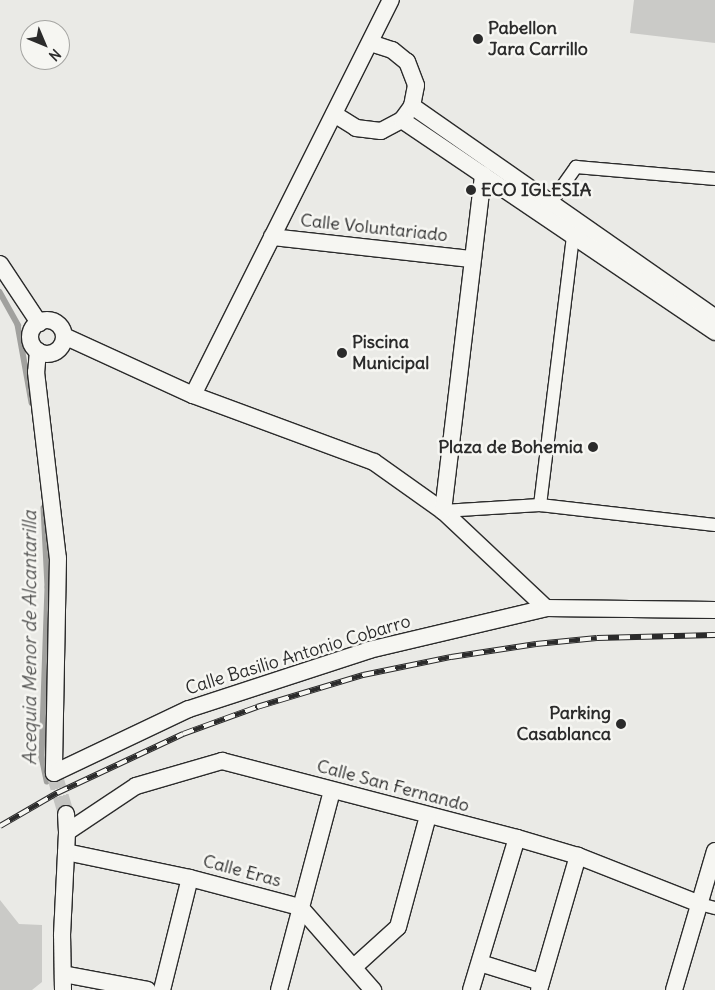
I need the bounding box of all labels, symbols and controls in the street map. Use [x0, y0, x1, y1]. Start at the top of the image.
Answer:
place label: Pabellon Jara Carrillo [488, 18, 588, 60]
north arrow [20, 20, 70, 70]
marker: Pabellon Jara Carrillo [472, 33, 484, 45]
text: N [45, 45, 65, 65]
place label: ECO IGLESIA [481, 179, 591, 201]
marker: ECO IGLESIA [465, 184, 477, 196]
street label: Calle Voluntariado [299, 210, 449, 246]
place label: Piscina Municipal [352, 332, 429, 374]
marker: Piscina Municipal [336, 347, 348, 359]
place label: Plaza de Bohemia [438, 436, 583, 458]
marker: Plaza de Bohemia [587, 441, 599, 453]
water label: Acequia Menor de Alcantarilla [19, 511, 41, 765]
street label: Calle Basilio Antonio Cobarro [183, 610, 413, 700]
place label: Parking Casablanca [517, 703, 611, 746]
marker: Parking Casablanca [615, 718, 627, 730]
street label: Calle San Fernando [314, 755, 472, 817]
street label: Calle Eras [201, 850, 283, 892]

